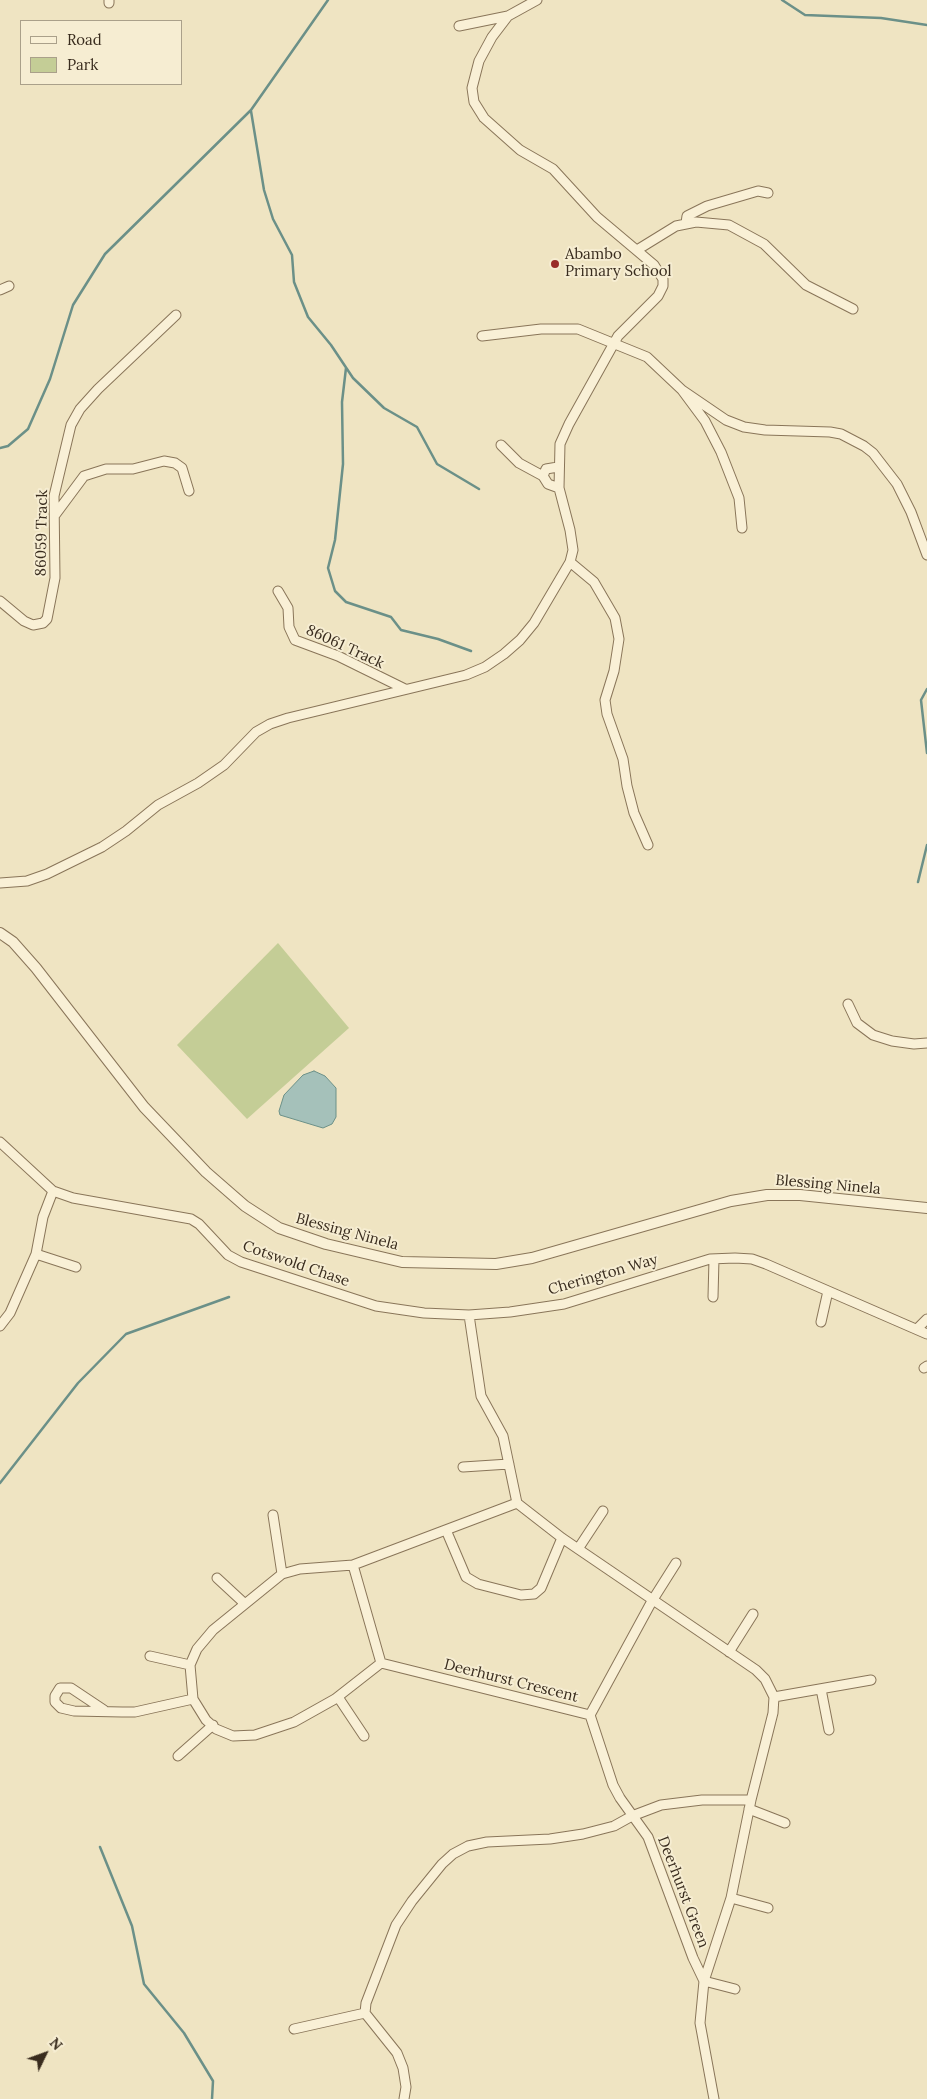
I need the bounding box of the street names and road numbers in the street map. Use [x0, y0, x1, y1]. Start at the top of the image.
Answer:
street label: 86059 Track [32, 489, 52, 577]
street label: 86061 Track [303, 621, 387, 673]
street label: Blessing Ninela [775, 1171, 881, 1199]
street label: Blessing Ninela [294, 1210, 400, 1254]
street label: Cotswold Chase [240, 1237, 352, 1291]
street label: Cherington Way [546, 1251, 660, 1299]
street label: Deerhurst Crescent [442, 1656, 580, 1706]
street label: Deerhurst Green [653, 1834, 713, 1950]

